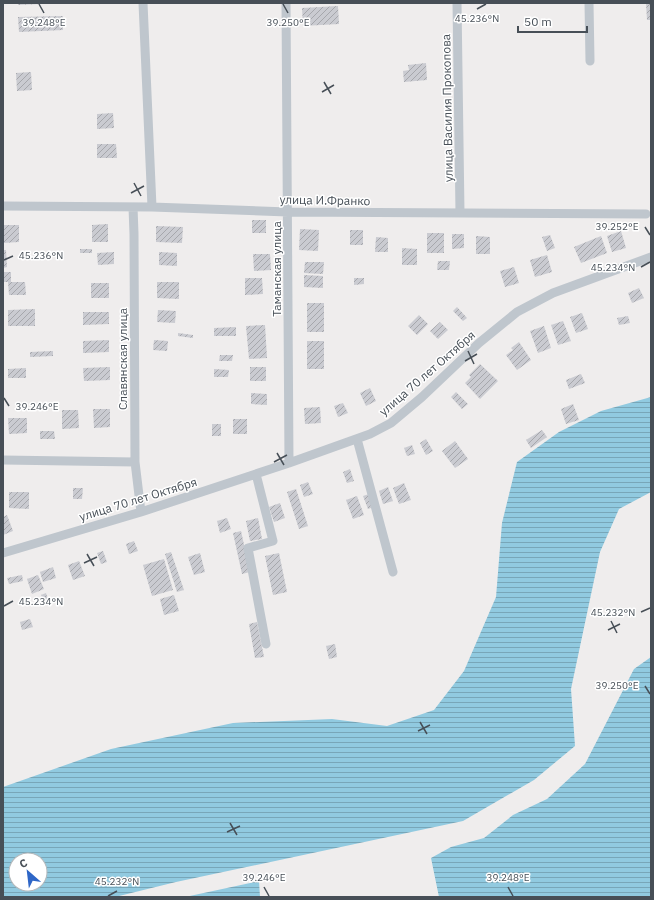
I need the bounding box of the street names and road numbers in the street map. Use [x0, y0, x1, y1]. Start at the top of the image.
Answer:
street label: улица Василия Прокопова [438, 33, 456, 182]
street label: улица И.Франко [279, 192, 371, 208]
street label: Таманская улица [269, 221, 284, 317]
street label: Славянская улица [115, 307, 130, 410]
street label: улица 70 лет Октября [376, 327, 478, 419]
street label: улица 70 лет Октября [77, 474, 199, 524]

